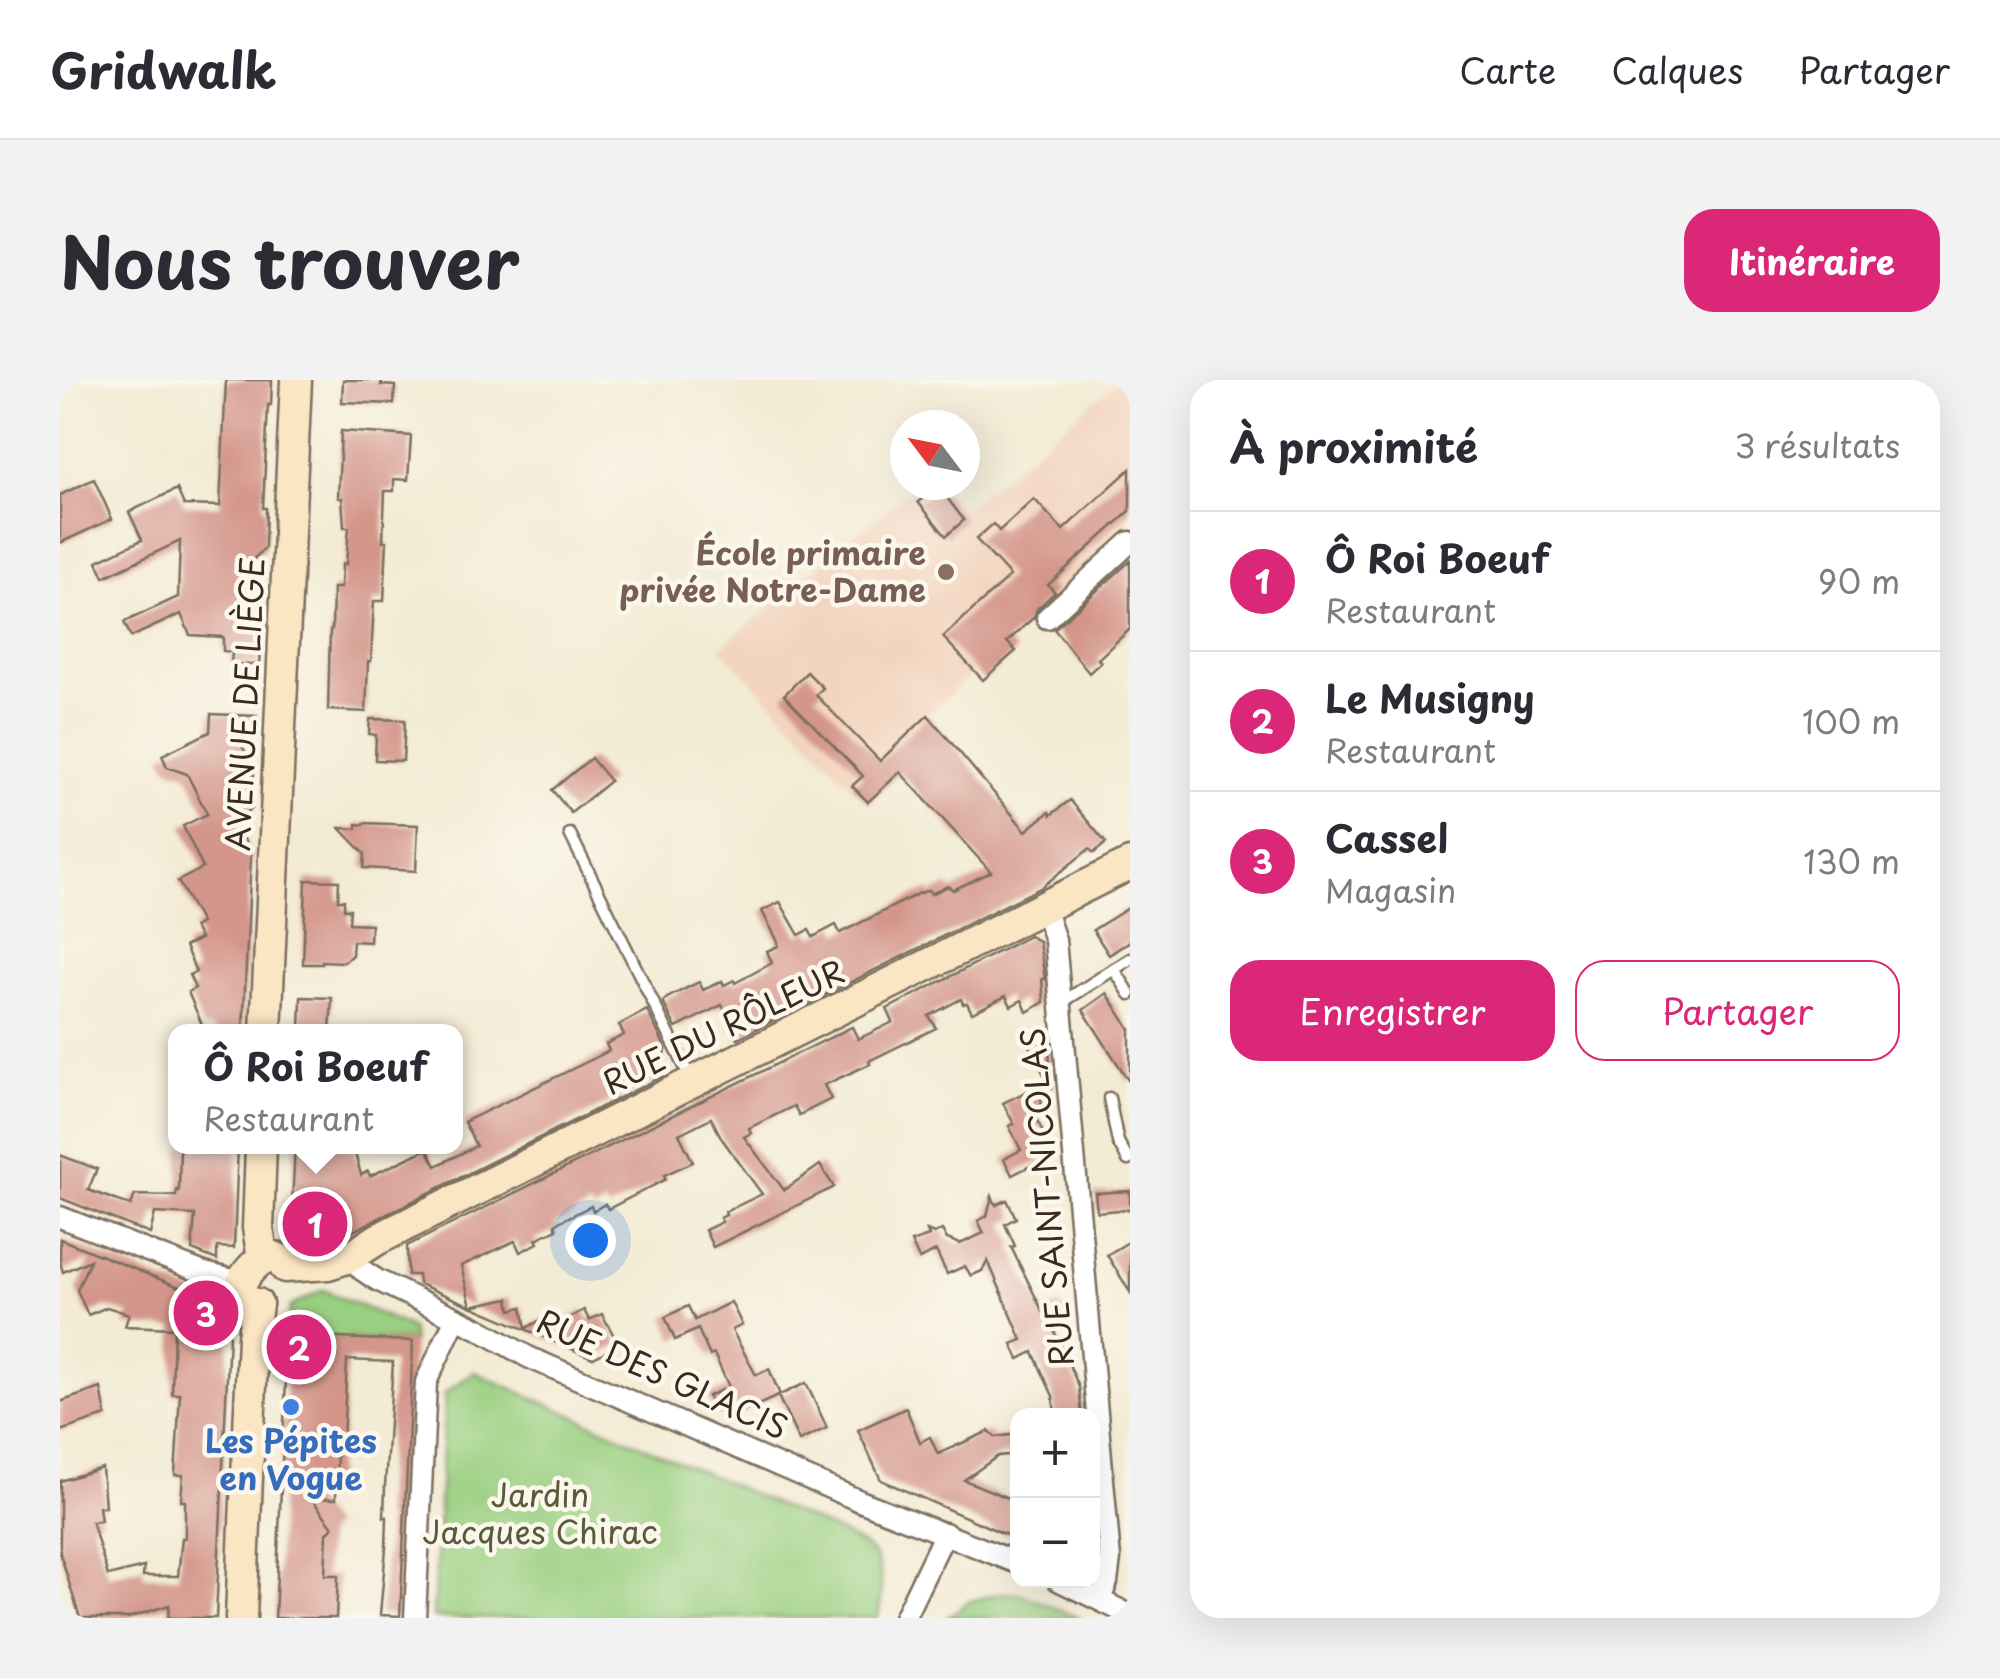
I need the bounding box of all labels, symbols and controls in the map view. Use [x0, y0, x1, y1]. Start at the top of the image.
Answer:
text: Gridwalk [50, 33, 276, 105]
text: Carte [1459, 43, 1556, 96]
text: Calques [1611, 43, 1743, 96]
text: Partager [1798, 43, 1950, 96]
text: Nous trouver [60, 207, 520, 313]
button: Itinéraire [1684, 209, 1940, 312]
north arrow [890, 410, 980, 500]
text: À proximité [1230, 414, 1478, 477]
text: 3 résultats [1735, 421, 1900, 469]
place label: École primaire privée Notre-Dame [620, 528, 926, 613]
text: Ô Roi Boeuf [1325, 529, 1549, 586]
street label: AVENUE DE LIÈGE [212, 556, 276, 852]
text: 1 [1255, 557, 1270, 605]
text: 90 m [1818, 557, 1900, 605]
marker: École primaire privée Notre-Dame [935, 561, 957, 583]
text: Restaurant [1325, 586, 1496, 634]
text: Le Musigny [1325, 669, 1535, 726]
text: 2 [1251, 697, 1274, 745]
text: 100 m [1802, 697, 1900, 745]
text: Restaurant [1325, 726, 1496, 774]
text: Cassel [1325, 809, 1448, 866]
text: 3 [1252, 837, 1273, 885]
text: 130 m [1803, 837, 1900, 885]
text: Magasin [1325, 866, 1456, 914]
street label: RUE DU RÔLEUR [594, 947, 852, 1106]
button: Enregistrer [1230, 960, 1555, 1061]
button: Partager [1575, 960, 1900, 1061]
popup [168, 1024, 463, 1154]
street label: RUE SAINT-NICOLAS [1007, 1026, 1085, 1368]
text: Ô Roi Boeuf [203, 1037, 428, 1094]
text: Restaurant [203, 1094, 374, 1142]
pin: 1 [282, 1186, 348, 1262]
your location [565, 1215, 616, 1266]
pin: 3 [174, 1276, 238, 1350]
street label: RUE DES GLACIS [529, 1296, 796, 1450]
pin: 2 [266, 1310, 332, 1384]
marker: Les Pépites en Vogue [280, 1396, 302, 1418]
map controls [1010, 1408, 1100, 1588]
button: + [1010, 1408, 1100, 1498]
place label: Les Pépites en Vogue [205, 1416, 377, 1501]
park label: Jardin Jacques Chirac [422, 1470, 658, 1555]
button: − [1010, 1498, 1100, 1588]

